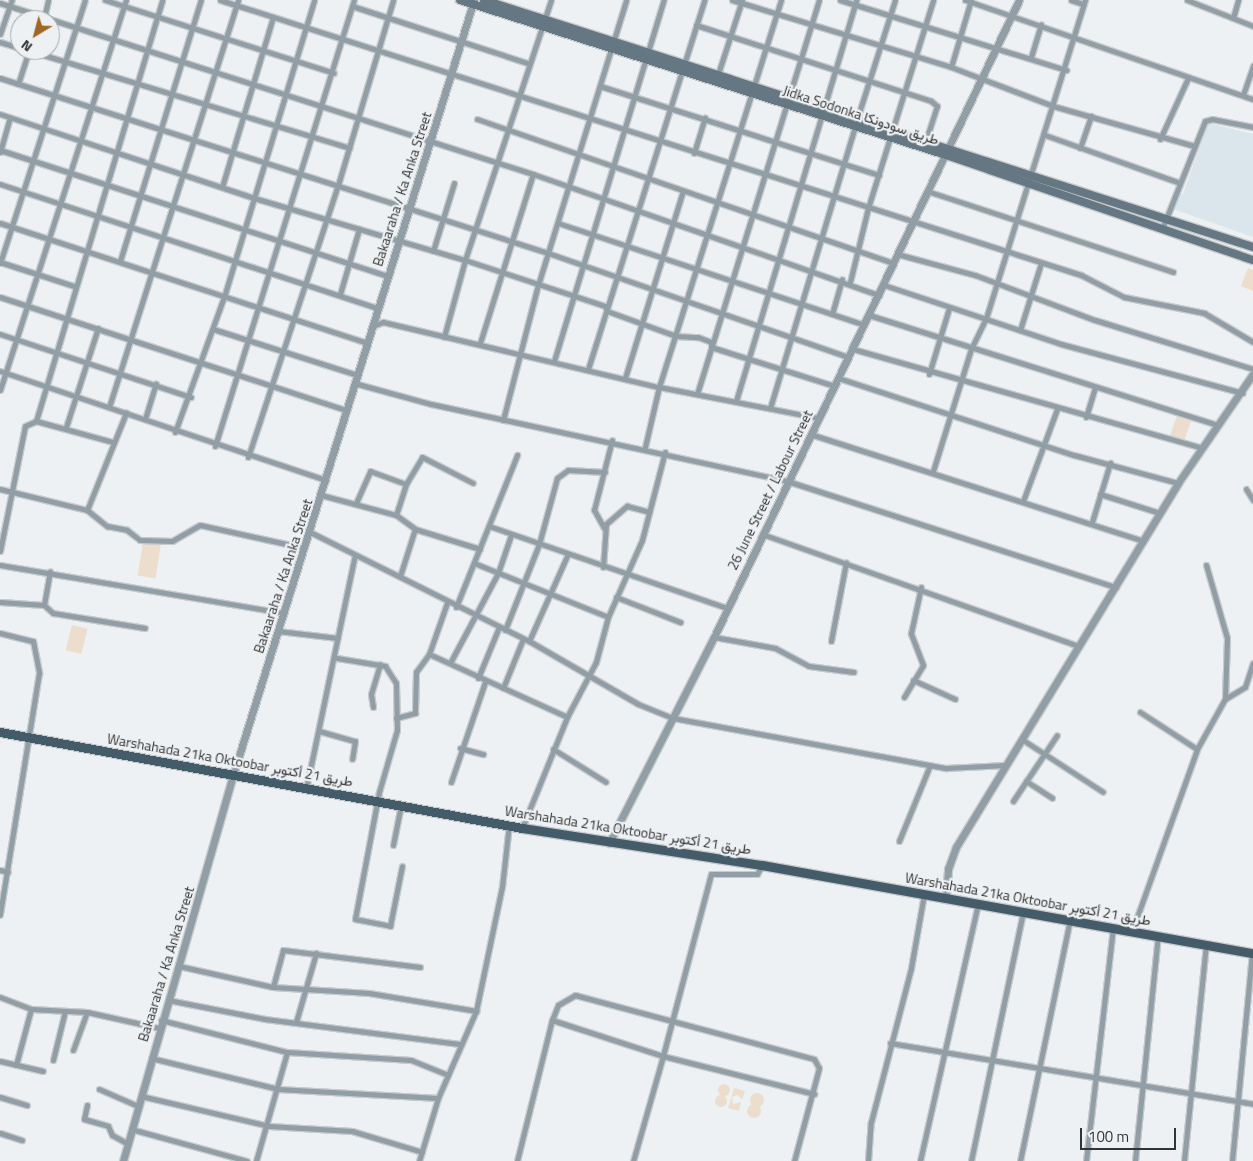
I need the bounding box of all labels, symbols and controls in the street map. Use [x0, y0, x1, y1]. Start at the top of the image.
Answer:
north arrow [10, 10, 60, 60]
text: N [16, 35, 36, 58]
street label: Jidka Sodonka طريق سودونكا [781, 82, 941, 148]
street label: Bakaaraha / Ka Anka Street [369, 110, 435, 268]
street label: 26 June Street / Labour Street [724, 407, 816, 573]
street label: Bakaaraha / Ka Anka Street [250, 497, 316, 655]
street label: Warshahada 21ka Oktoobar طريق 21 أكتوبر [106, 730, 354, 790]
street label: Warshahada 21ka Oktoobar طريق 21 أكتوبر [504, 802, 752, 858]
street label: Warshahada 21ka Oktoobar طريق 21 أكتوبر [904, 869, 1152, 929]
street label: Bakaaraha / Ka Anka Street [134, 884, 198, 1044]
scale bar [1083, 1118, 1179, 1150]
text: 100 m [1088, 1125, 1129, 1148]

